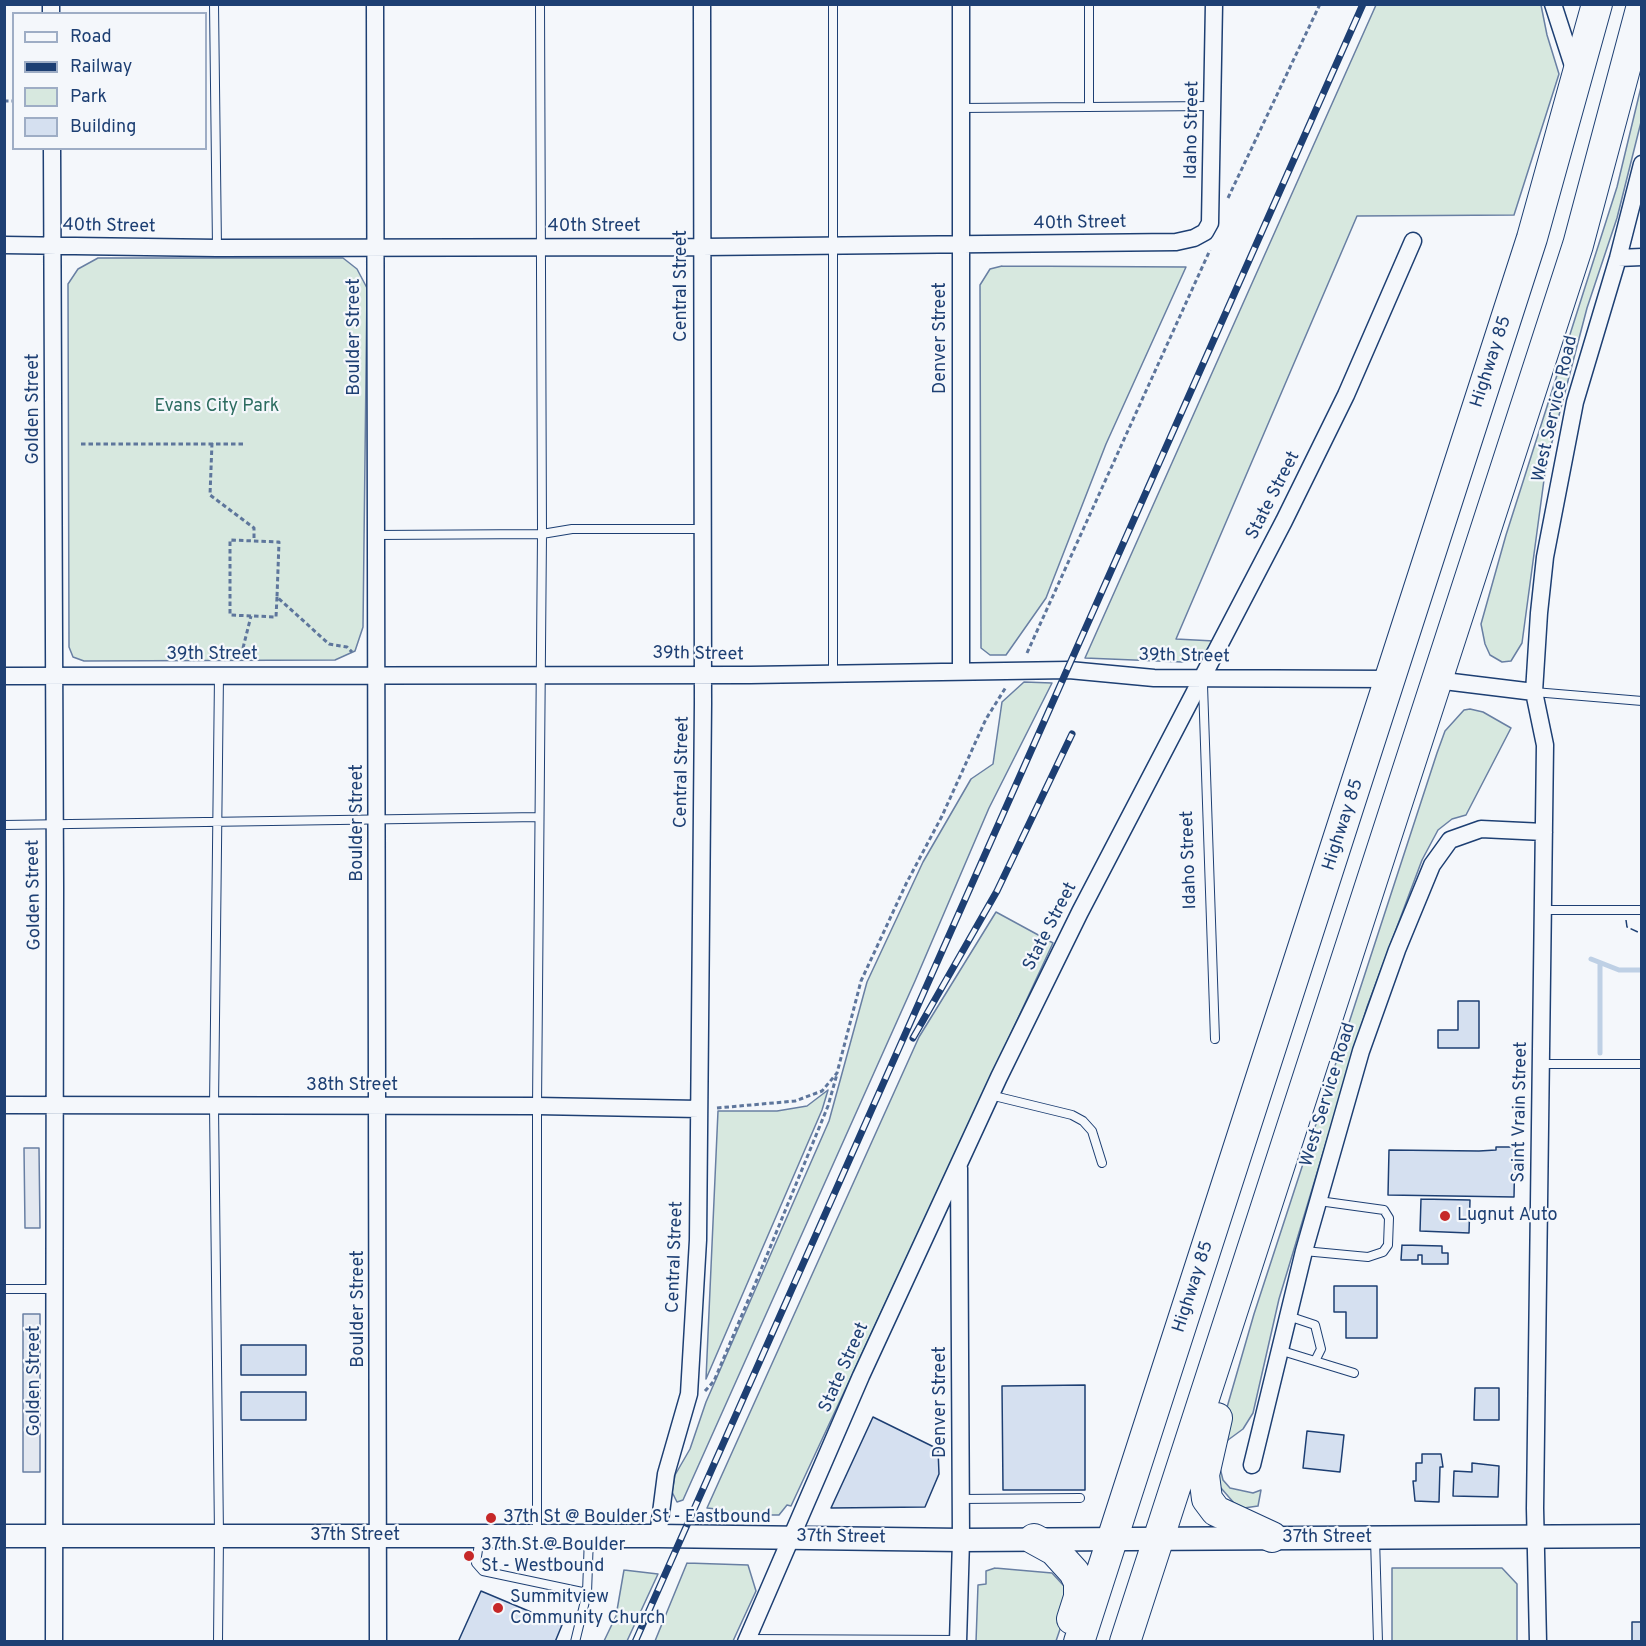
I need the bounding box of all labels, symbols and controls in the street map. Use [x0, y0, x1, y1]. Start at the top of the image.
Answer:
legend [12, 12, 207, 150]
text: Road [70, 26, 112, 49]
text: Railway [70, 56, 132, 79]
street label: Idaho Street [1181, 80, 1205, 180]
text: Park [70, 86, 107, 109]
text: Building [70, 116, 136, 139]
street label: 40th Street [1033, 212, 1127, 236]
street label: 40th Street [62, 215, 156, 239]
street label: 40th Street [547, 216, 641, 238]
street label: Central Street [671, 230, 693, 342]
street label: Boulder Street [344, 278, 366, 396]
street label: Denver Street [930, 282, 952, 394]
street label: Highway 85 [1467, 313, 1517, 411]
street label: West Service Road [1529, 334, 1583, 484]
street label: Golden Street [23, 353, 45, 465]
park label: Evans City Park [155, 396, 279, 418]
street label: State Street [1242, 448, 1306, 544]
street label: 39th Street [652, 643, 744, 667]
street label: 39th Street [166, 644, 258, 666]
street label: 39th Street [1138, 645, 1230, 669]
street label: Central Street [671, 716, 695, 828]
street label: Boulder Street [347, 764, 369, 882]
street label: Highway 85 [1319, 776, 1369, 874]
street label: Idaho Street [1177, 810, 1203, 910]
street label: Golden Street [23, 839, 47, 951]
street label: State Street [1019, 879, 1083, 975]
street label: West Service Road [1297, 1020, 1361, 1170]
street label: Saint Vrain Street [1509, 1041, 1533, 1183]
street label: 38th Street [306, 1075, 398, 1097]
street label: Central Street [663, 1201, 689, 1313]
place label: Lugnut Auto [1457, 1205, 1558, 1227]
marker: Lugnut Auto [1438, 1209, 1452, 1223]
street label: Highway 85 [1169, 1238, 1219, 1336]
street label: Boulder Street [348, 1250, 370, 1368]
street label: State Street [816, 1320, 874, 1416]
street label: Golden Street [24, 1325, 46, 1437]
street label: Denver Street [930, 1346, 952, 1458]
place label: 37th St @ Boulder St - Eastbound [503, 1507, 771, 1529]
marker: 37th St @ Boulder St - Eastbound [484, 1511, 498, 1525]
street label: 37th Street [310, 1525, 400, 1547]
street label: 37th Street [796, 1526, 886, 1550]
street label: 37th Street [1282, 1527, 1372, 1549]
place label: 37th St @ Boulder St - Westbound [481, 1535, 626, 1578]
marker: 37th St @ Boulder St - Westbound [462, 1549, 476, 1563]
place label: Summitview Community Church [510, 1587, 665, 1630]
marker: Summitview Community Church [491, 1601, 505, 1615]

